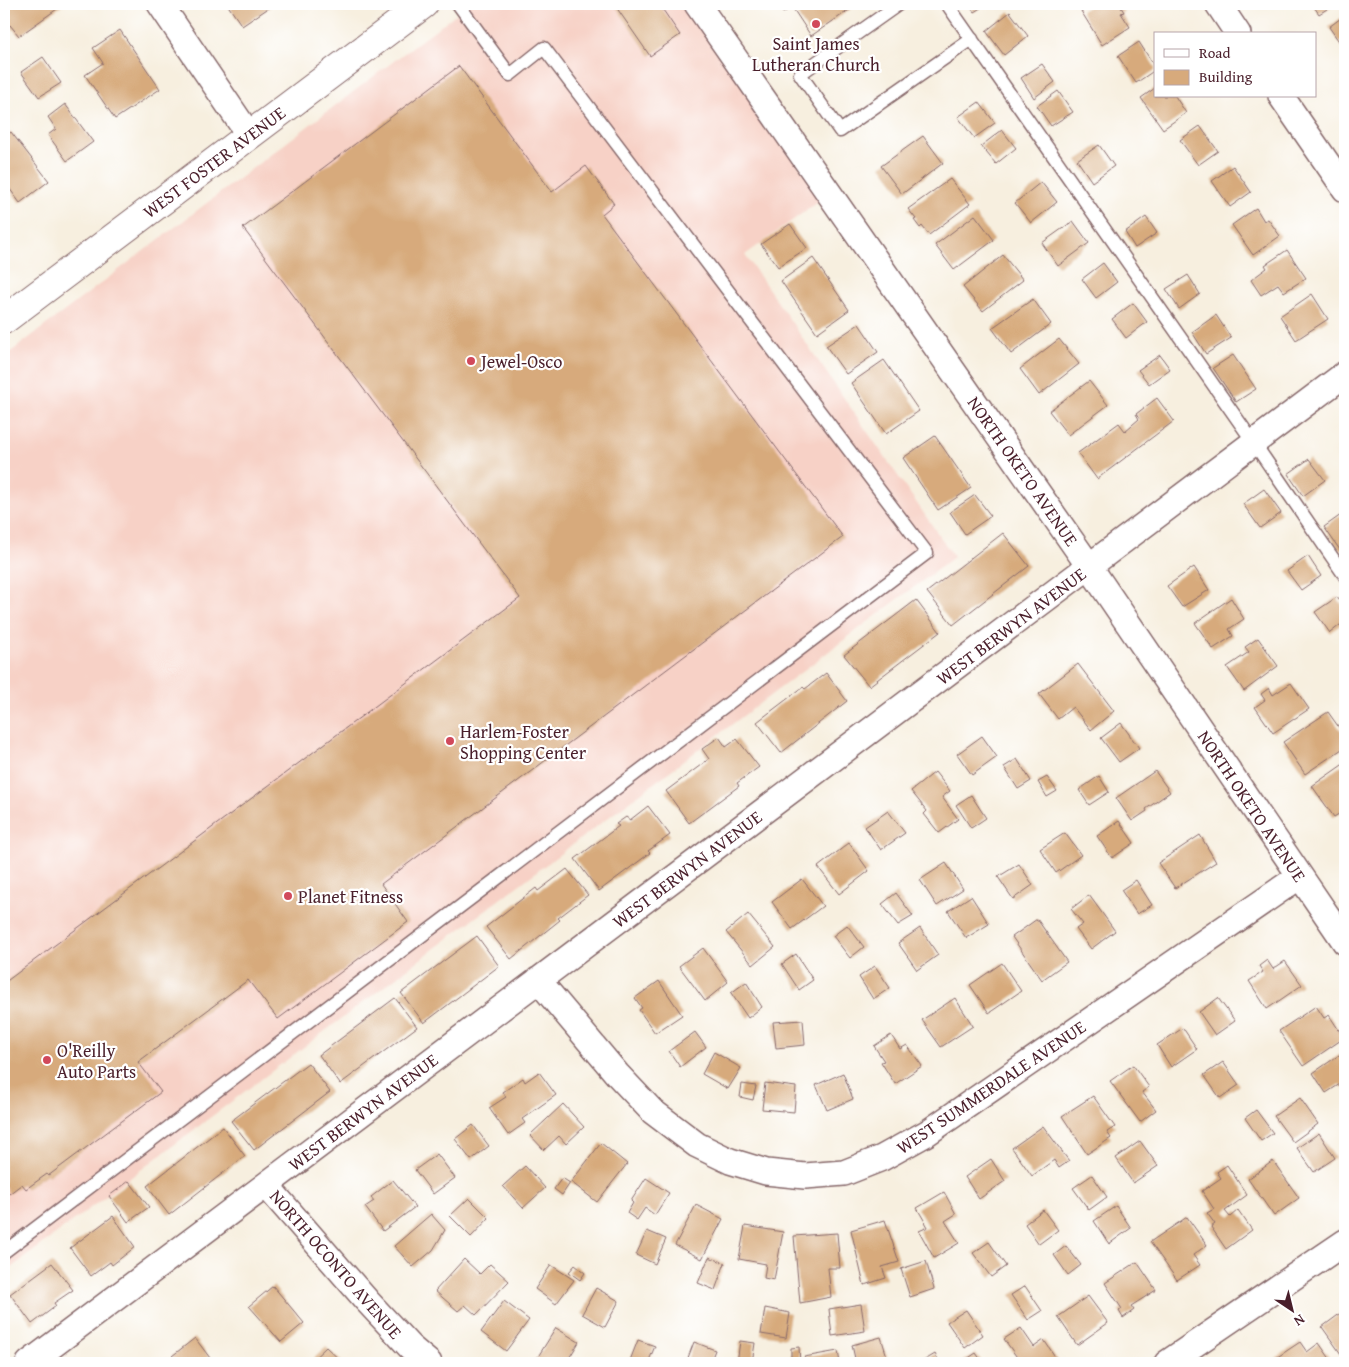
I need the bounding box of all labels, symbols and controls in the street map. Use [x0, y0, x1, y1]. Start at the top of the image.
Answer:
marker: Saint James Lutheran Church [810, 18, 822, 30]
place label: Saint James Lutheran Church [752, 30, 880, 78]
legend [1154, 32, 1316, 98]
text: Road [1199, 42, 1230, 63]
text: Building [1199, 66, 1253, 87]
street label: WEST FOSTER AVENUE [137, 99, 291, 225]
place label: Jewel-Osco [479, 348, 562, 375]
marker: Jewel-Osco [465, 355, 477, 367]
street label: NORTH OKETO AVENUE [961, 391, 1085, 551]
street label: WEST BERWYN AVENUE [930, 561, 1092, 691]
place label: Harlem-Foster Shopping Center [460, 718, 587, 766]
street label: NORTH OKETO AVENUE [1191, 725, 1313, 887]
marker: Harlem-Foster Shopping Center [444, 735, 456, 747]
street label: WEST BERWYN AVENUE [606, 804, 768, 934]
place label: Planet Fitness [298, 883, 403, 910]
marker: Planet Fitness [282, 890, 294, 902]
street label: WEST SUMMERDALE AVENUE [891, 1013, 1091, 1161]
place label: O'Reilly Auto Parts [57, 1037, 136, 1085]
street label: WEST BERWYN AVENUE [282, 1047, 444, 1177]
marker: O'Reilly Auto Parts [41, 1054, 53, 1066]
street label: NORTH OCONTO AVENUE [263, 1183, 409, 1345]
north arrow [1266, 1284, 1316, 1334]
text: N [1289, 1310, 1309, 1332]

